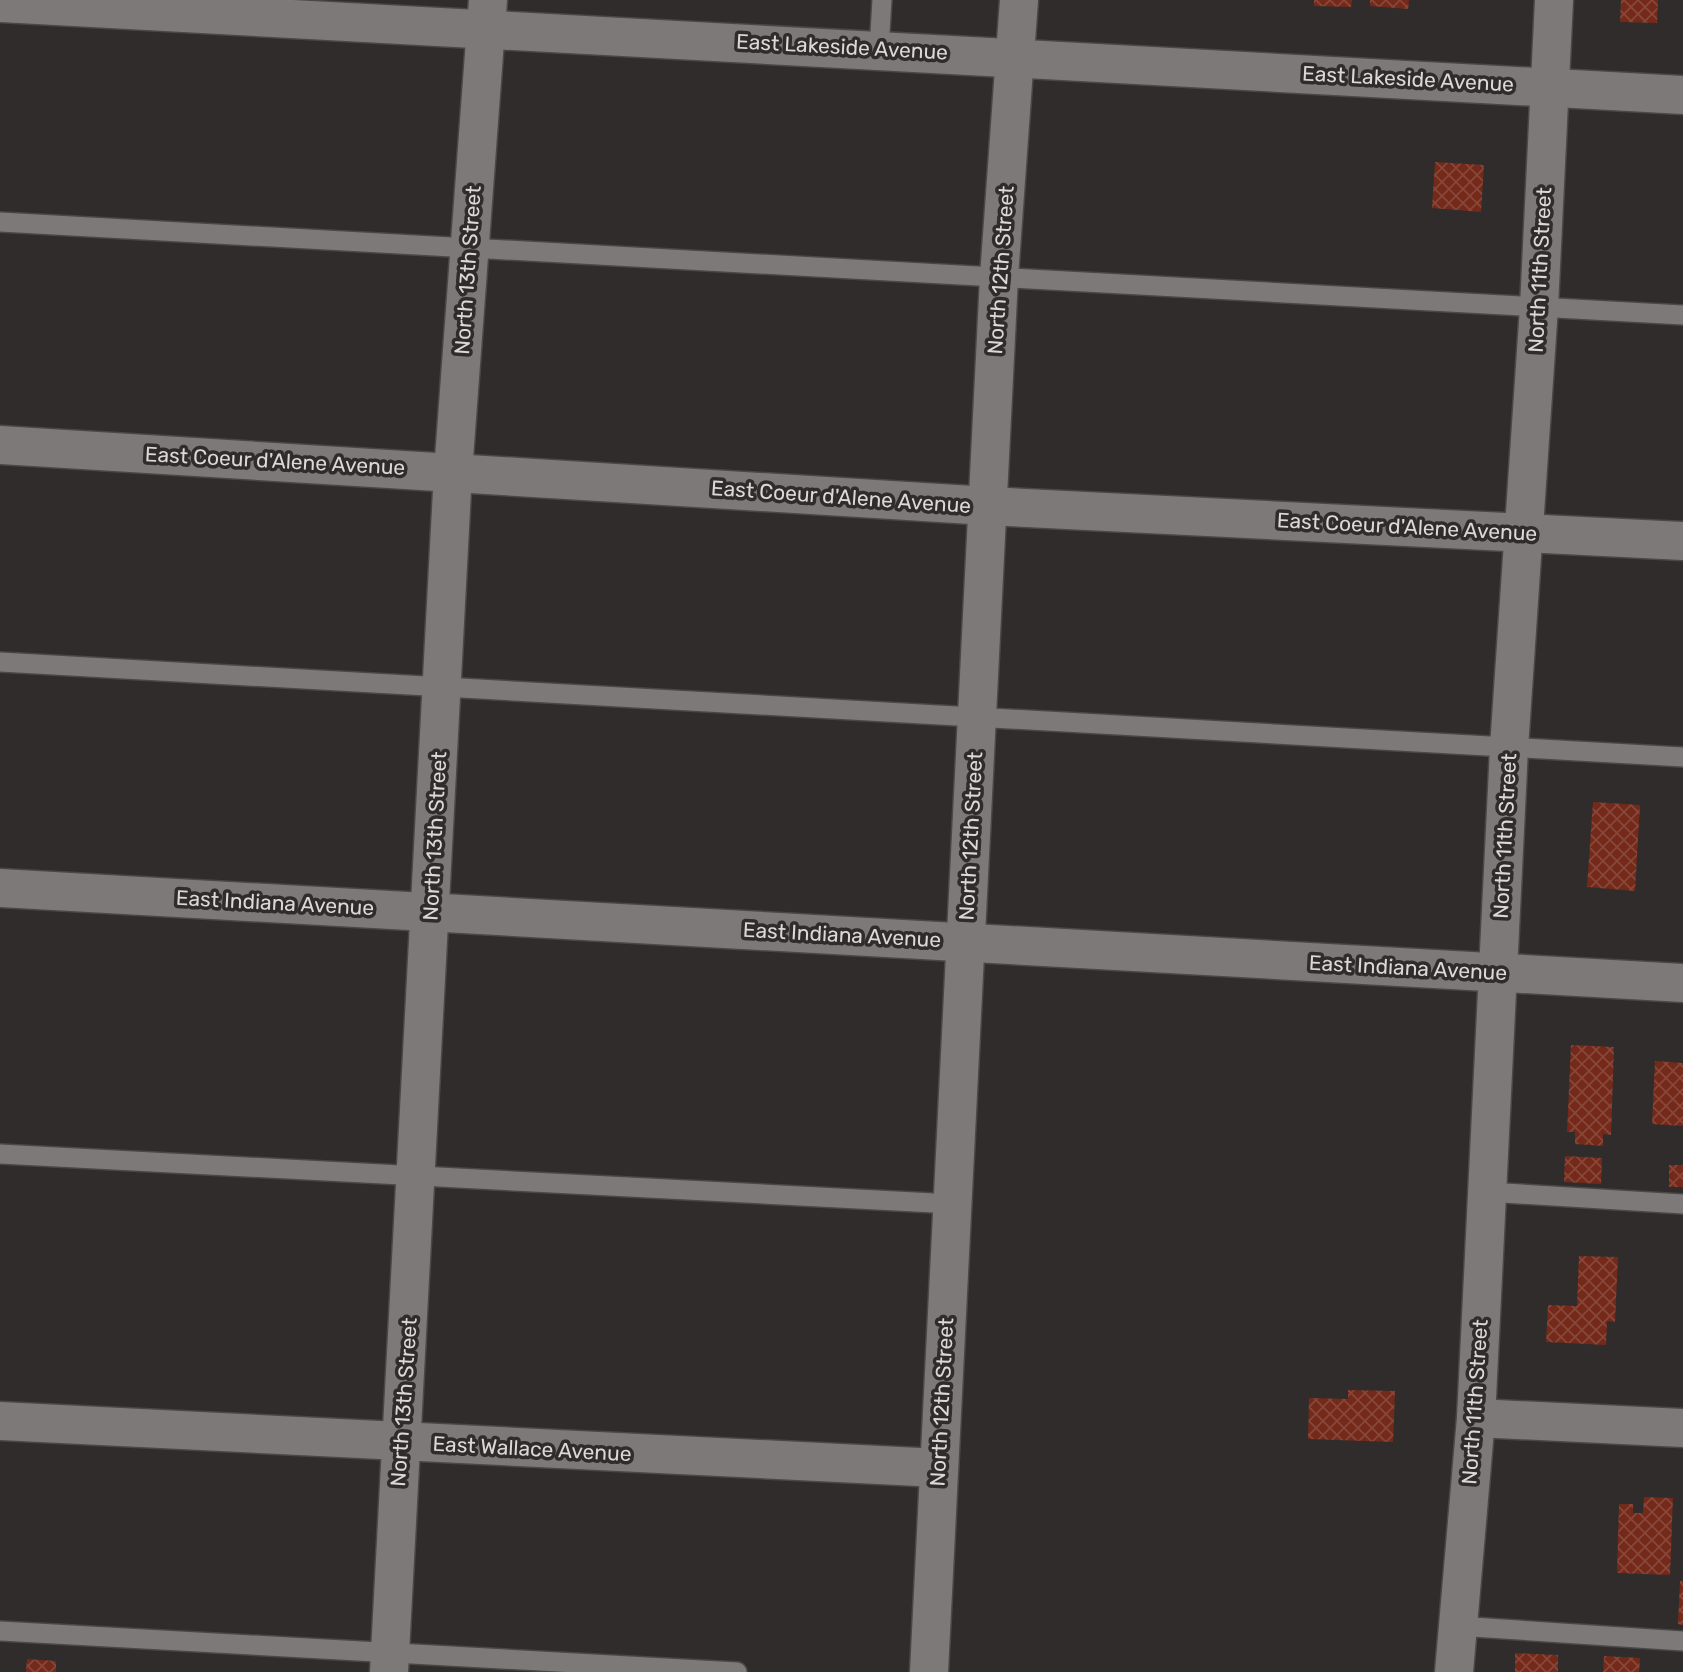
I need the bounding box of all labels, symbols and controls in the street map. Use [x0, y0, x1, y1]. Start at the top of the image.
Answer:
street label: East Lakeside Avenue [735, 28, 949, 65]
street label: East Lakeside Avenue [1301, 60, 1515, 97]
street label: North 13th Street [449, 185, 486, 355]
street label: North 12th Street [982, 185, 1019, 355]
street label: North 11th Street [1523, 187, 1556, 353]
street label: East Coeur d'Alene Avenue [144, 441, 406, 480]
street label: East Coeur d'Alene Avenue [710, 475, 972, 518]
street label: East Coeur d'Alene Avenue [1276, 507, 1538, 546]
street label: North 13th Street [418, 751, 451, 921]
street label: North 12th Street [954, 751, 987, 921]
street label: North 11th Street [1488, 753, 1521, 919]
street label: East Indiana Avenue [175, 885, 375, 920]
street label: East Indiana Avenue [742, 917, 942, 952]
street label: East Indiana Avenue [1308, 950, 1508, 985]
street label: North 13th Street [385, 1317, 422, 1487]
street label: North 12th Street [925, 1317, 958, 1487]
street label: North 11th Street [1456, 1318, 1493, 1485]
street label: East Wallace Avenue [432, 1431, 632, 1466]

